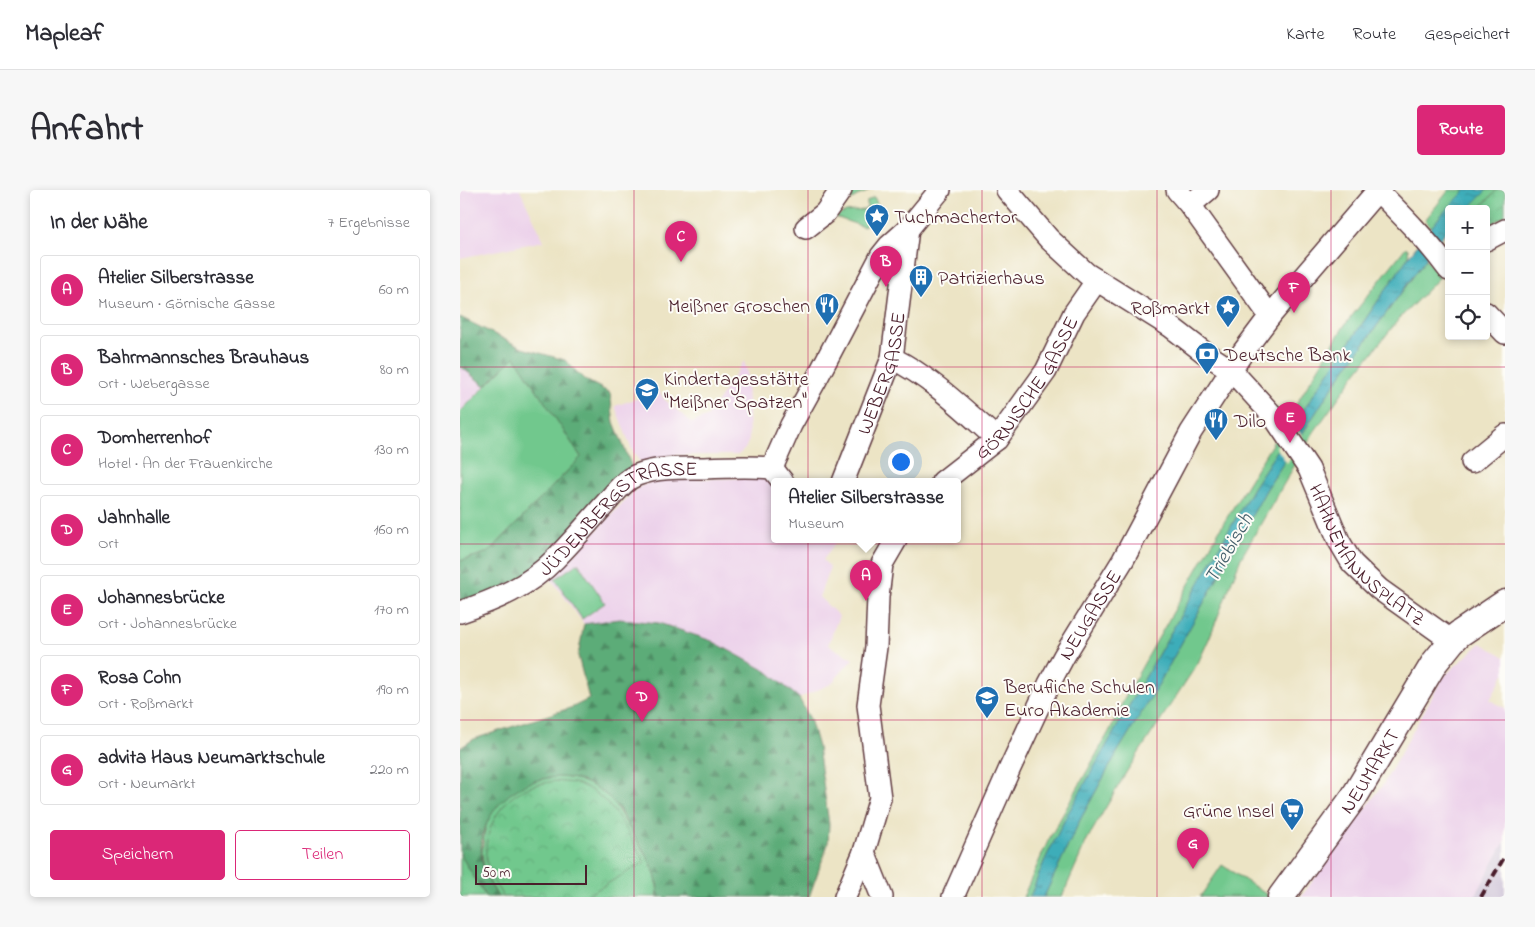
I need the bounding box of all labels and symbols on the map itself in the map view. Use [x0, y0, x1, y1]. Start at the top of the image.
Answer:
place icon: Tuchmachertor [864, 203, 890, 237]
place label: Tuchmachertor [894, 204, 1018, 233]
pin: C [665, 221, 697, 262]
pin: B [870, 246, 902, 287]
building icon: Patrizierhaus [908, 264, 934, 298]
place label: Patrizierhaus [938, 265, 1045, 294]
pin: F [1278, 272, 1310, 313]
restaurant icon: Meißner Groschen [814, 292, 840, 326]
place label: Meißner Groschen [668, 293, 810, 322]
place icon: Roßmarkt [1215, 294, 1241, 328]
place label: Roßmarkt [1131, 295, 1210, 324]
street label: WEBERGASSE [851, 311, 915, 440]
street label: GÖRNISCHE GASSE [970, 312, 1087, 468]
bank icon: Deutsche Bank [1194, 341, 1220, 375]
place label: Deutsche Bank [1223, 342, 1351, 371]
place label: Kindertagesstätte "Meißner Spatzen" [664, 366, 809, 418]
school or university icon: Kindertagesstätte "Meißner Spatzen" [634, 377, 660, 411]
pin: E [1274, 402, 1306, 443]
restaurant icon: Dilo [1203, 407, 1229, 441]
place label: Dilo [1233, 408, 1266, 437]
your location [888, 449, 914, 475]
street label: JÜDENBERGSTRASSE [533, 456, 697, 585]
street label: HAHNEMANNSPLATZ [1300, 480, 1430, 634]
water label: Triebisch [1198, 507, 1262, 590]
pin: A [850, 560, 882, 601]
street label: NEUGASSE [1053, 565, 1130, 667]
place label: Berufliche Schulen Euro Akademie [1003, 674, 1155, 726]
pin: D [626, 681, 658, 722]
school or university icon: Berufliche Schulen Euro Akademie [974, 685, 1000, 719]
street label: NEUMARKT [1334, 724, 1409, 821]
supermarket icon: Grüne Insel [1279, 797, 1305, 831]
place label: Grüne Insel [1183, 798, 1274, 827]
pin: G [1177, 828, 1209, 869]
scale bar [475, 862, 588, 885]

